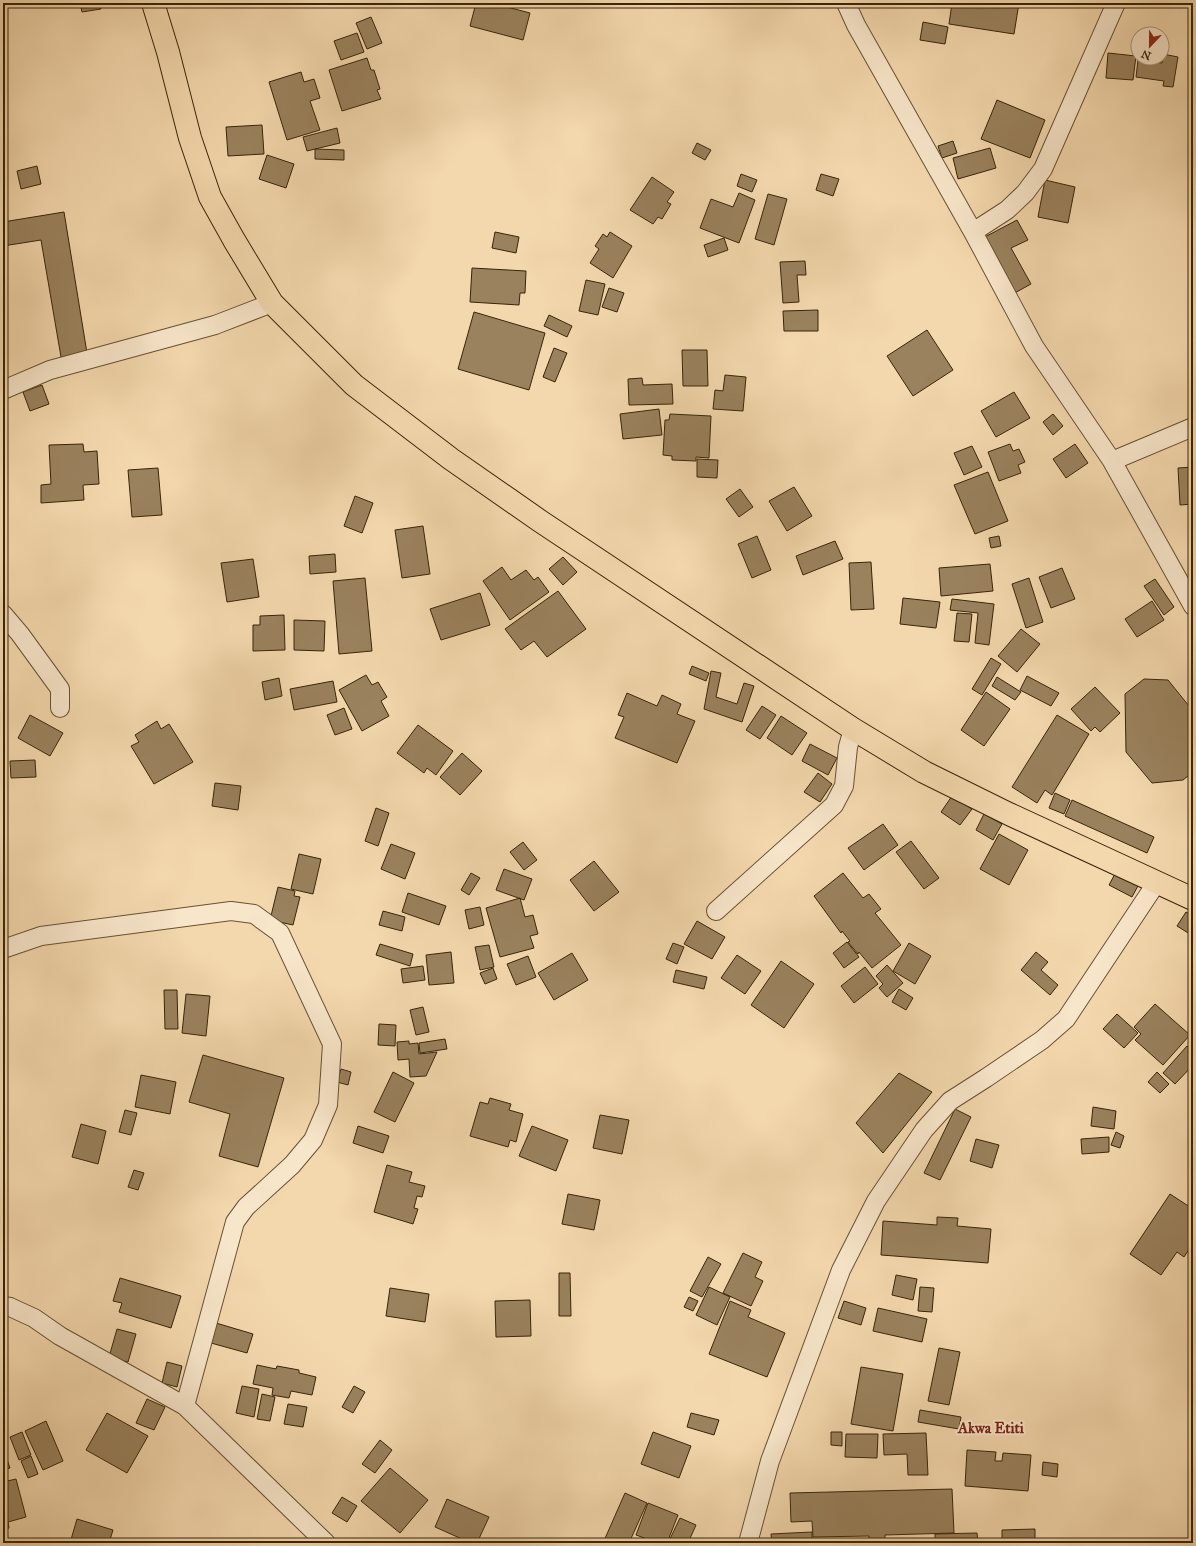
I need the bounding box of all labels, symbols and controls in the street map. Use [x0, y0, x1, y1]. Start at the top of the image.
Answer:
north arrow [1130, 26, 1170, 66]
text: N [1139, 47, 1153, 63]
district label: Akwa Etiti [957, 1419, 1025, 1437]

